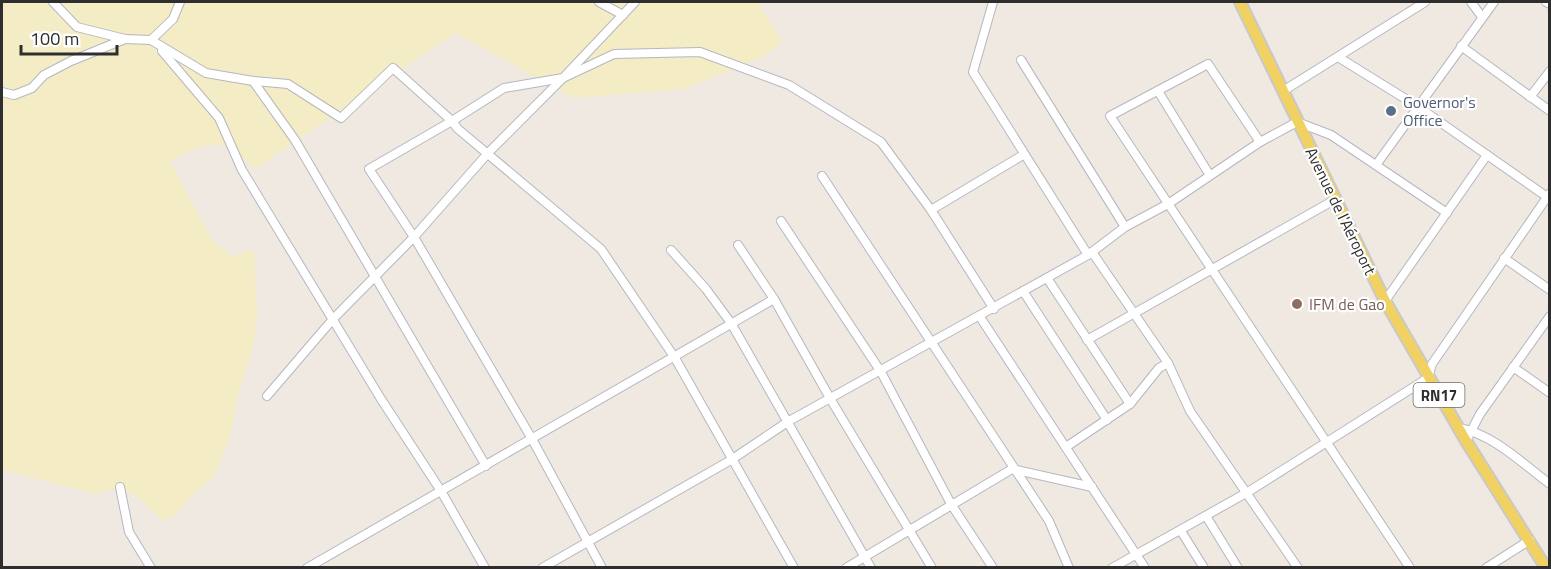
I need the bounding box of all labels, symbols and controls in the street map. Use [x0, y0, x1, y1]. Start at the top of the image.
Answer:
scale bar [21, 18, 117, 56]
text: 100 m [30, 25, 79, 52]
place label: Governor's Office [1403, 90, 1476, 132]
marker: Governor's Office [1384, 104, 1398, 118]
street label: Avenue de l'Aéroport [1300, 143, 1382, 279]
place label: IFM de Gao [1309, 292, 1385, 316]
marker: IFM de Gao [1290, 297, 1304, 311]
road number: RN17 [1414, 383, 1464, 407]

